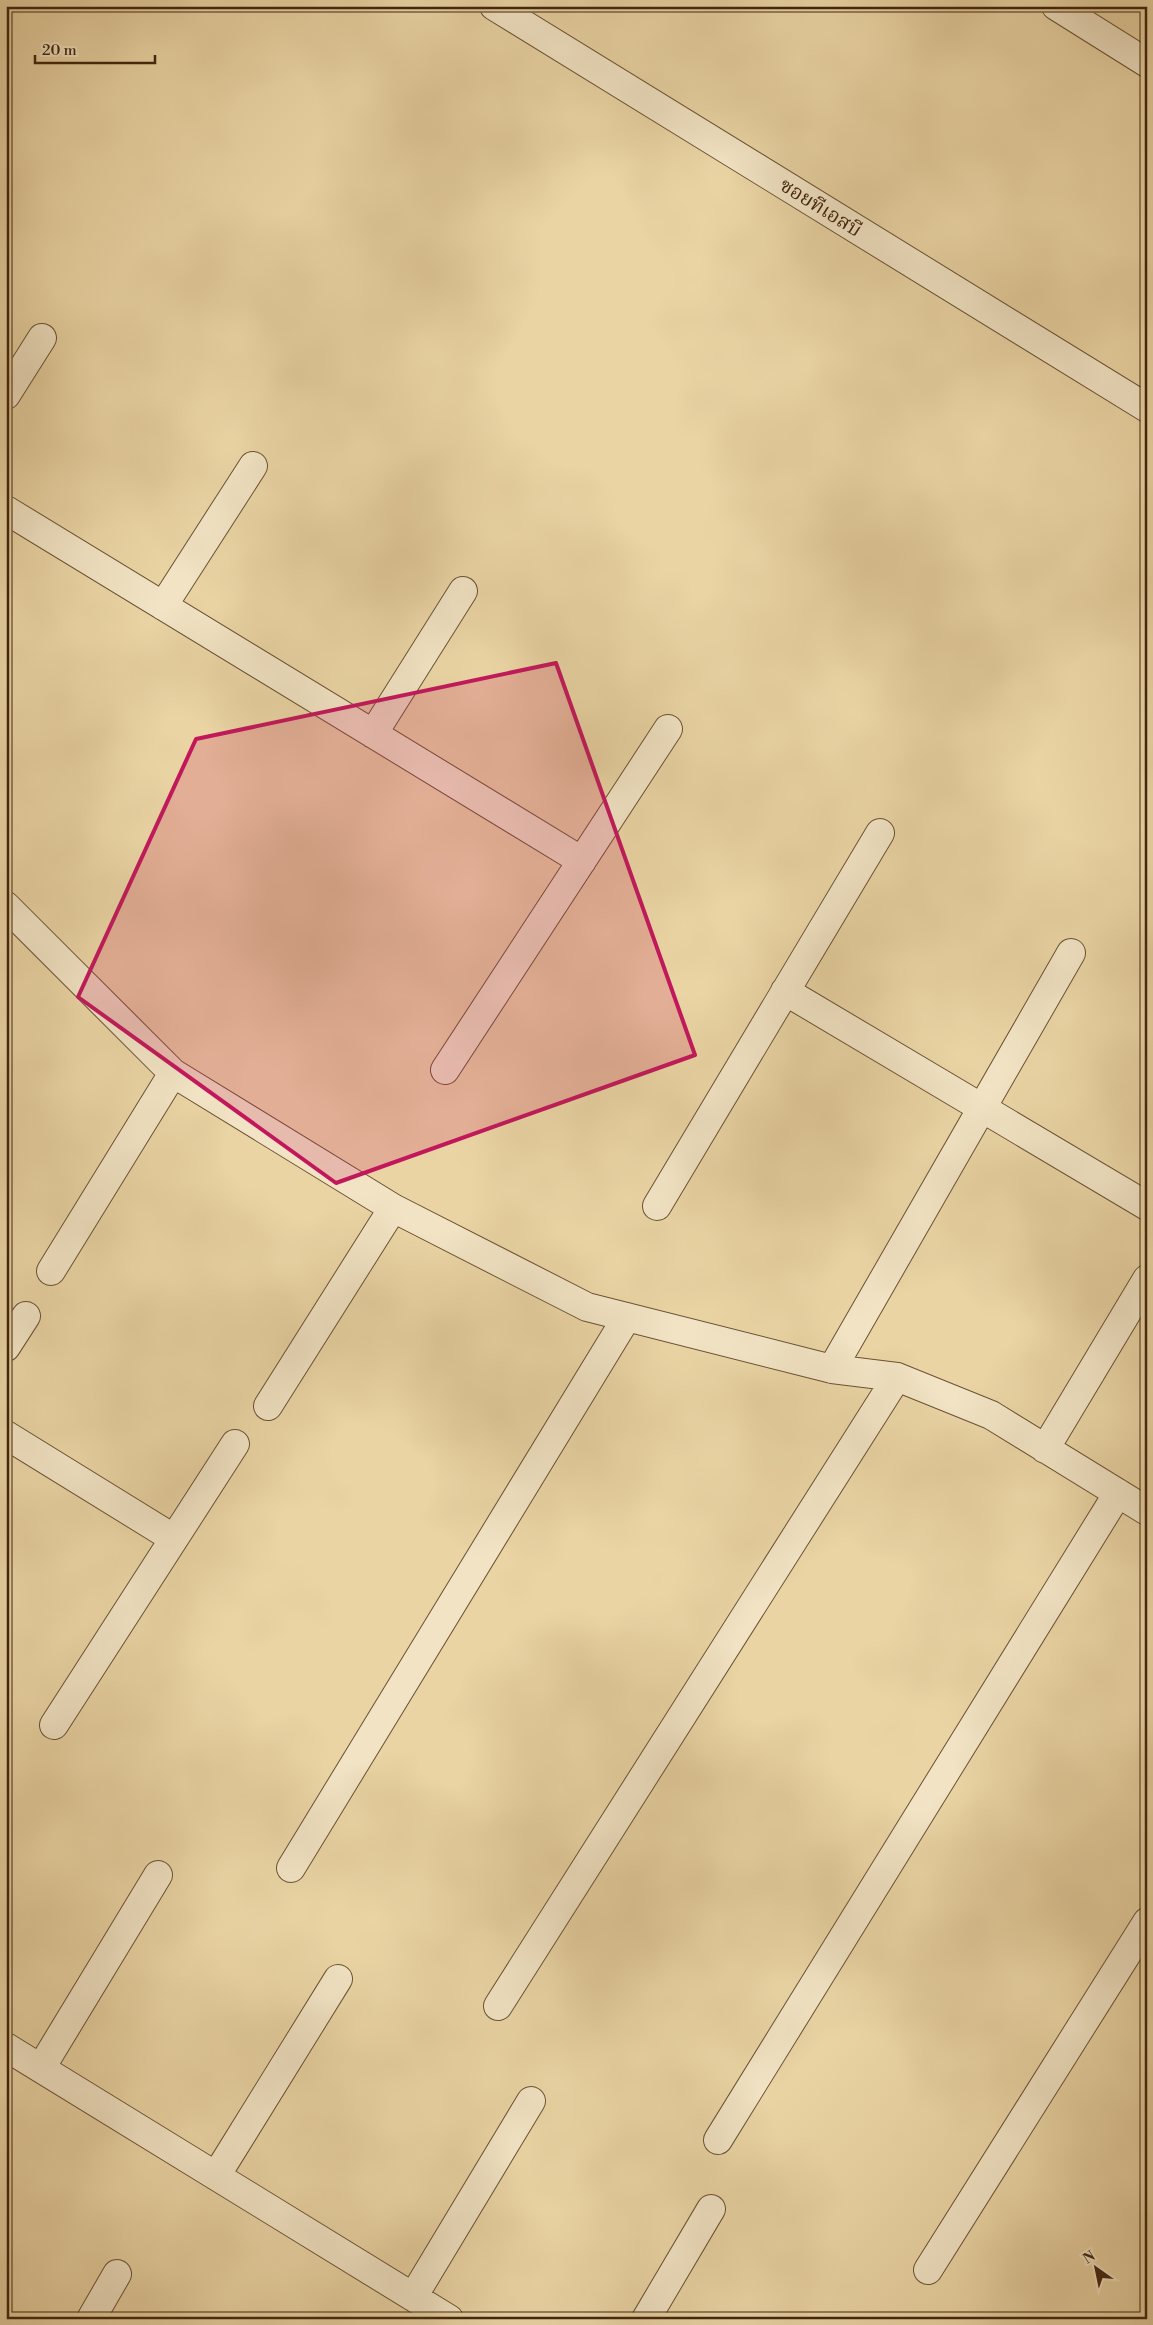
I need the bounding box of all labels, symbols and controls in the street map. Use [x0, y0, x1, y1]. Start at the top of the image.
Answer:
scale bar [35, 32, 155, 64]
text: 20 m [42, 41, 77, 60]
street label: ซอยทีเอสบี [775, 173, 866, 243]
north arrow [1070, 2242, 1120, 2292]
text: N [1080, 2247, 1099, 2269]

